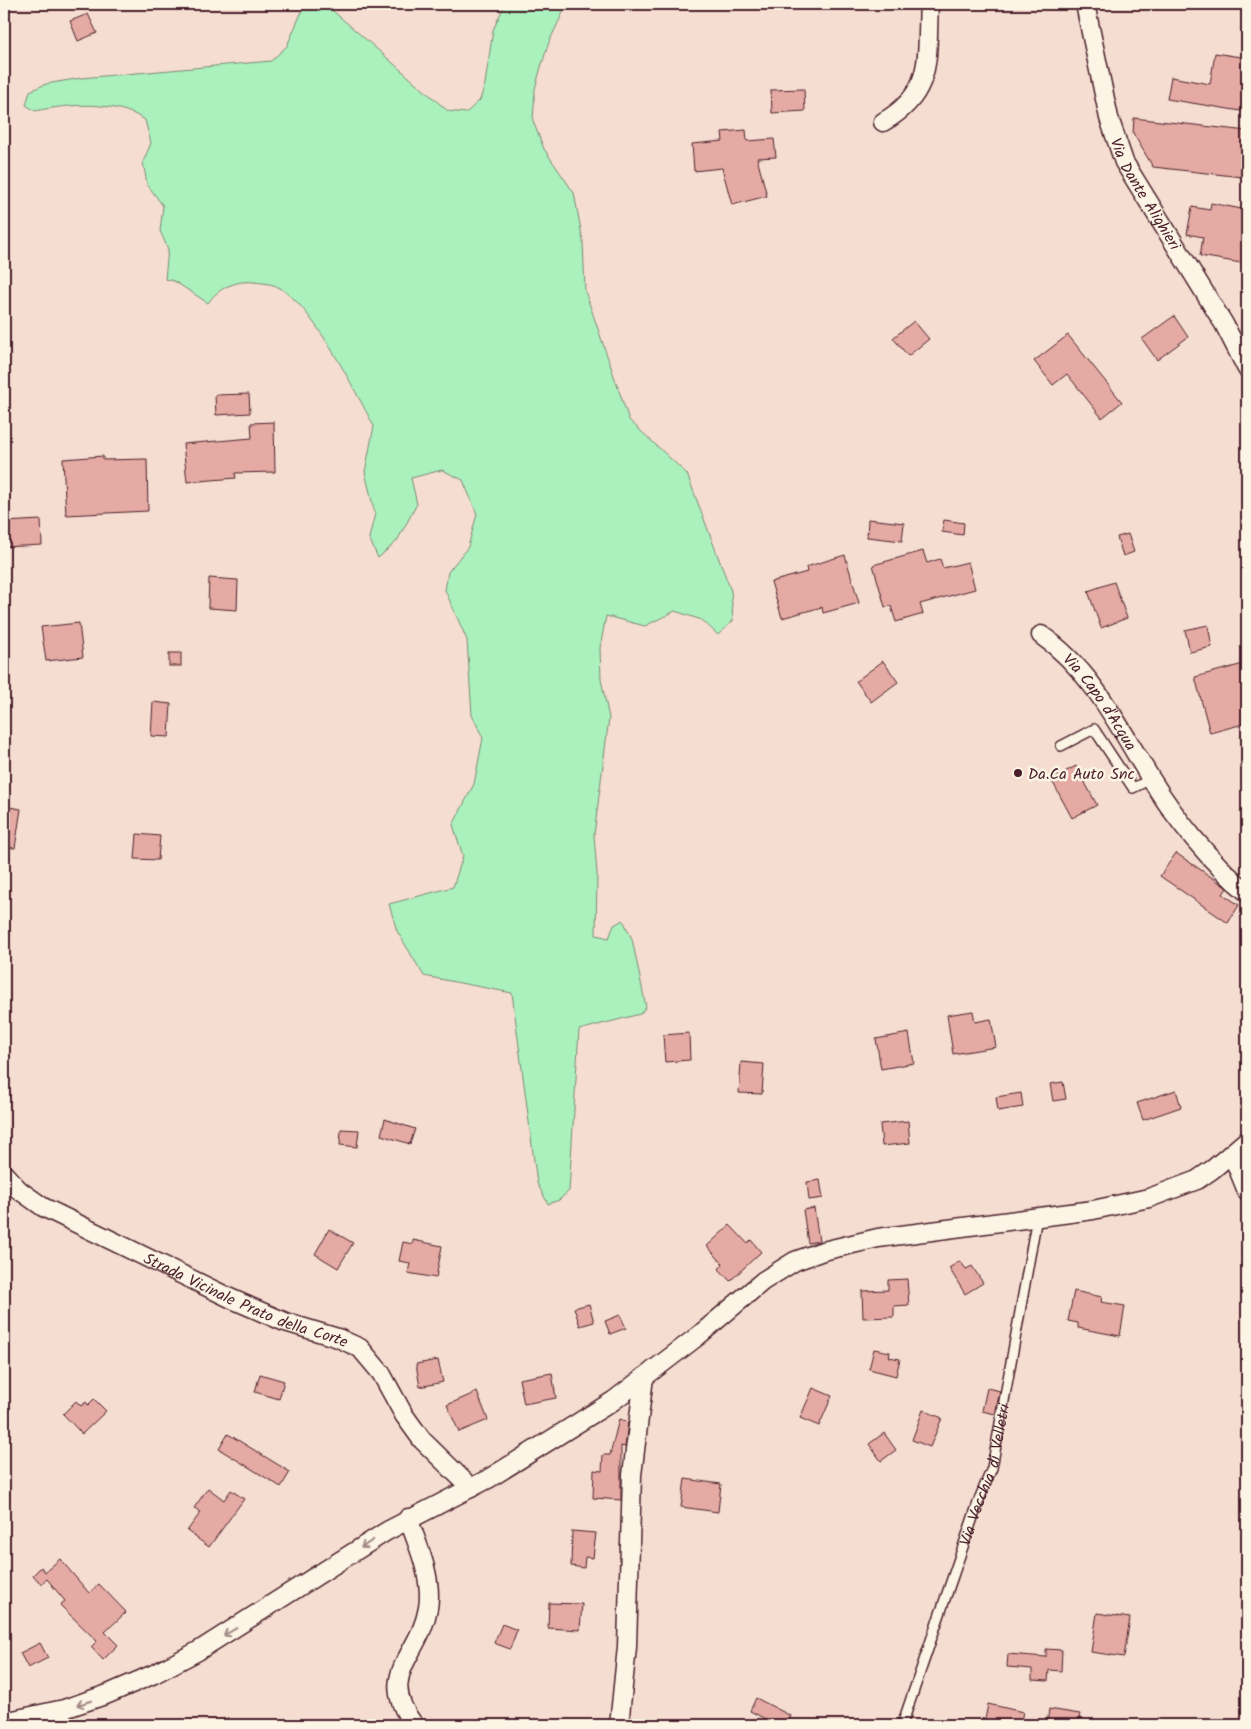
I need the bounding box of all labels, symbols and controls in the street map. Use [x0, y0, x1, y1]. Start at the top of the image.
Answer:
street label: Via Dante Alighieri [1103, 135, 1187, 256]
street label: Via Capo d'Acqua [1056, 648, 1142, 756]
place label: Da.Ca Auto Snc [1028, 762, 1135, 787]
marker: Da.Ca Auto Snc [1012, 767, 1024, 779]
street label: Strada Vicinale Prato della Corte [139, 1247, 352, 1355]
street label: Via Vecchia di Velletri [953, 1401, 1017, 1549]
one-way arrow [360, 1539, 374, 1549]
one-way arrow [223, 1627, 237, 1637]
one-way arrow [76, 1698, 92, 1708]

